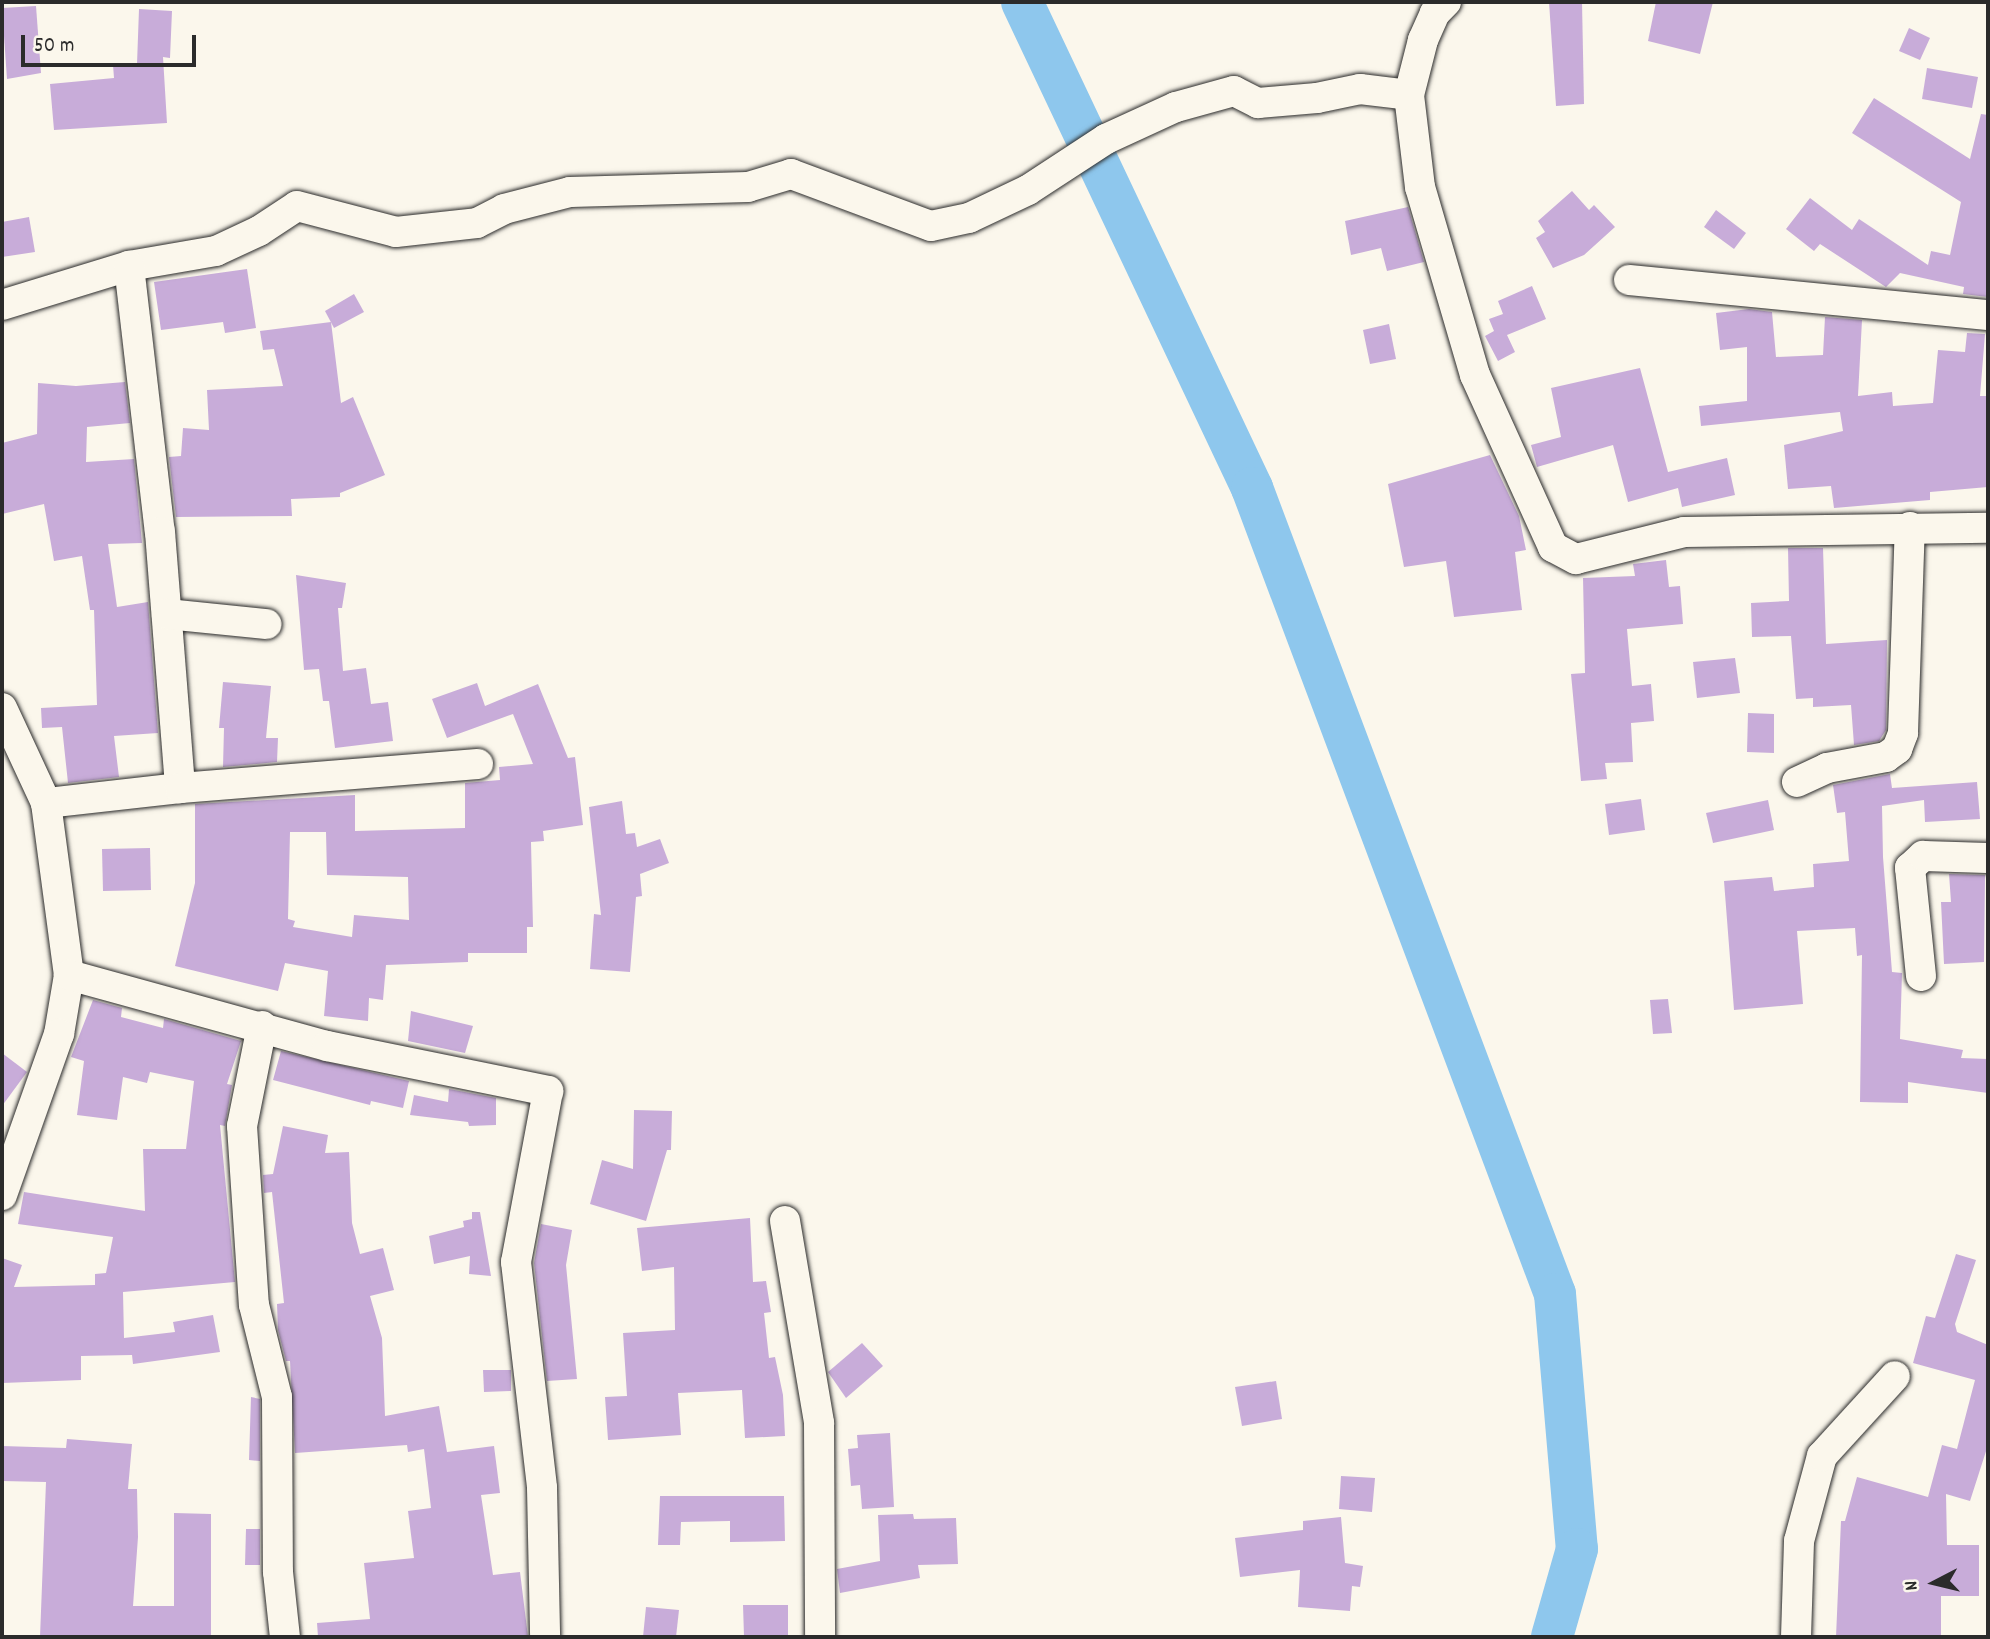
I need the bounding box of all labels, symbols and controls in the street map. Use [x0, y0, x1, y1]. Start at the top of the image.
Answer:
scale bar [24, 21, 200, 65]
text: 50 m [34, 32, 74, 62]
north arrow [1899, 1548, 1969, 1618]
text: N [1899, 1579, 1927, 1592]

